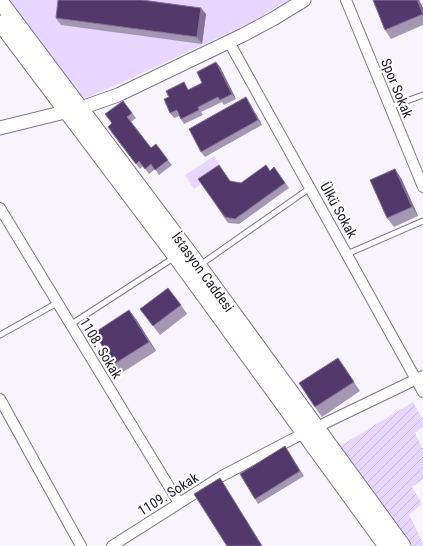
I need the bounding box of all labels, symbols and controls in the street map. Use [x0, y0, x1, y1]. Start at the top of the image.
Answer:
street label: Spor Sokak [378, 56, 416, 121]
street label: Ülkü Sokak [317, 179, 361, 241]
street label: İstasyon Caddesi [169, 229, 237, 315]
street label: 1108. Sokak [77, 315, 126, 382]
street label: 1109. Sokak [135, 469, 202, 519]

